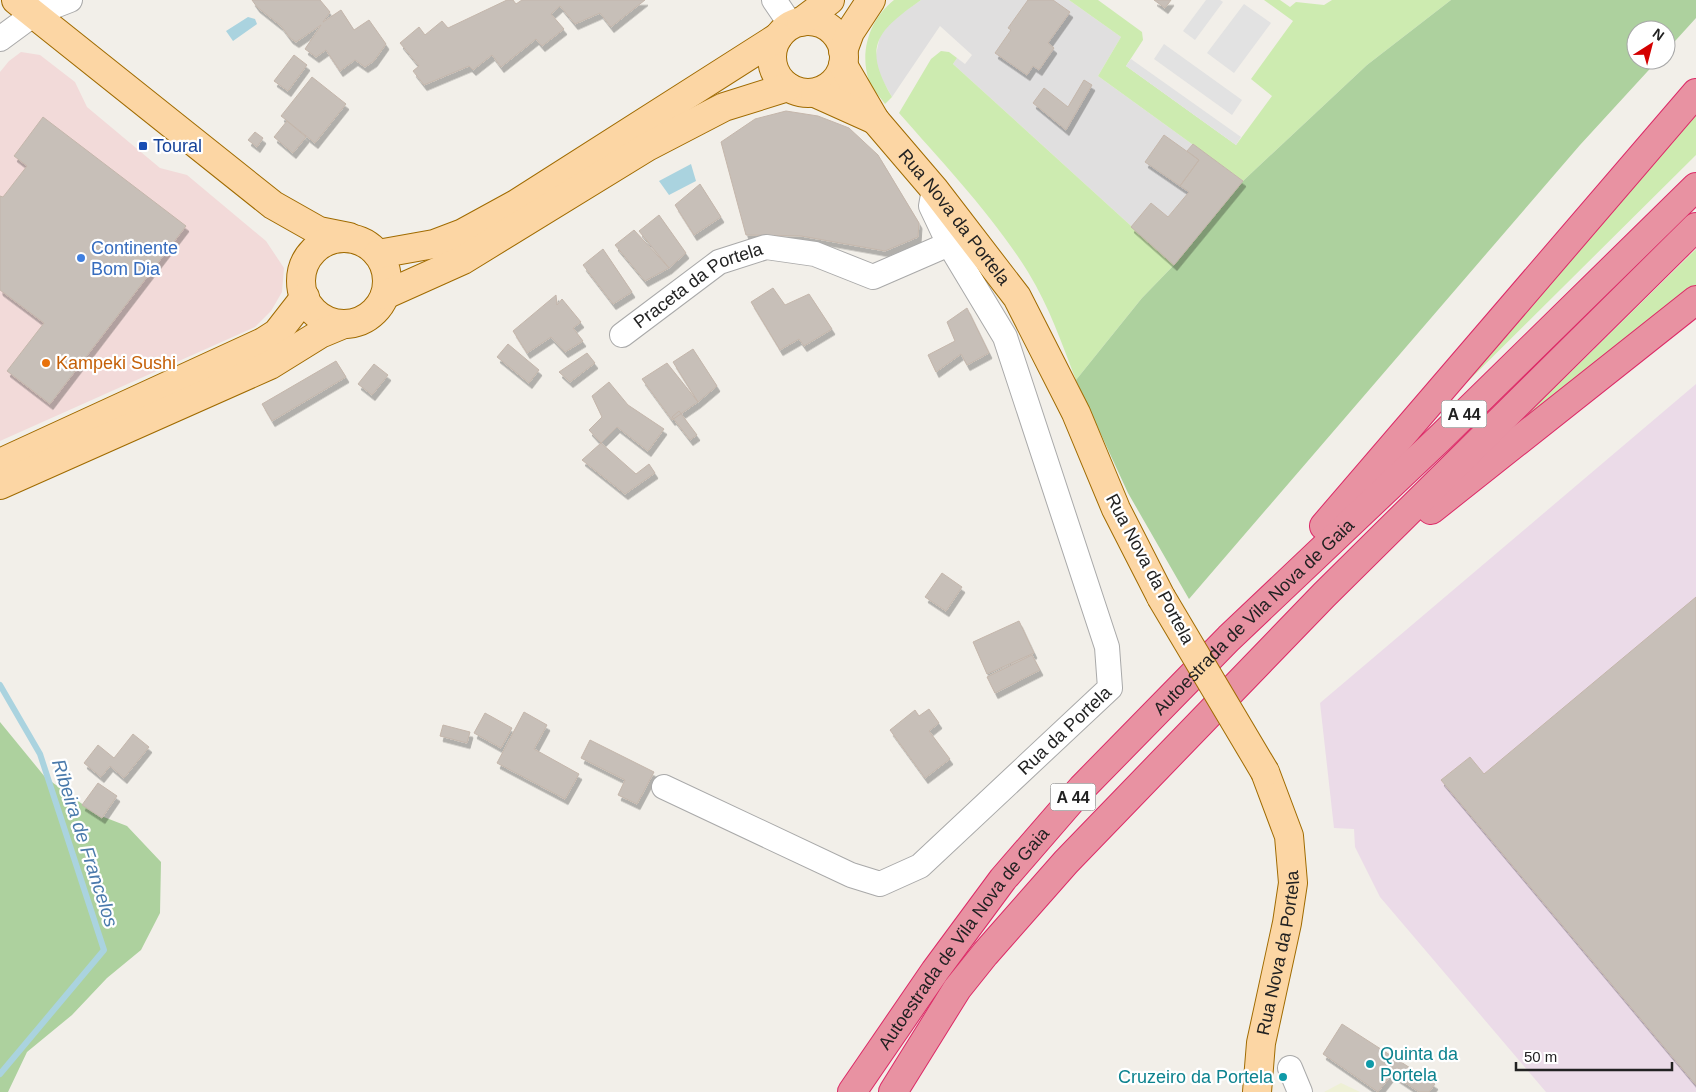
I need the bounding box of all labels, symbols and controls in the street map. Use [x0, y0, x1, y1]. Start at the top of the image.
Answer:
north arrow [1626, 20, 1676, 70]
text: N [1650, 25, 1667, 44]
place label: Toural [153, 136, 202, 156]
marker: Toural [137, 140, 149, 152]
street label: Rua Nova da Portela [895, 145, 1015, 290]
place label: Continente Bom Dia [91, 238, 178, 279]
street label: Praceta da Portela [630, 238, 766, 333]
marker: Continente Bom Dia [75, 252, 87, 264]
place label: Kampeki Sushi [56, 353, 176, 373]
marker: Kampeki Sushi [40, 357, 52, 369]
road number: A 44 [1442, 400, 1486, 428]
street label: Rua Nova da Portela [1102, 491, 1199, 648]
street label: Autoestrada de Vila Nova de Gaia [1149, 514, 1359, 719]
street label: Rua da Portela [1014, 682, 1116, 779]
water label: Ribeira de Francelos [48, 756, 122, 930]
road number: A 44 [1050, 784, 1096, 810]
street label: Autoestrada de Vila Nova de Gaia [874, 823, 1054, 1053]
street label: Rua Nova da Portela [1253, 869, 1303, 1037]
scale bar [1516, 1040, 1672, 1072]
place label: Quinta da Portela [1380, 1044, 1459, 1085]
text: 50 m [1524, 1048, 1557, 1065]
marker: Quinta da Portela [1364, 1058, 1376, 1070]
place label: Cruzeiro da Portela [1118, 1067, 1274, 1087]
marker: Cruzeiro da Portela [1277, 1071, 1289, 1083]

